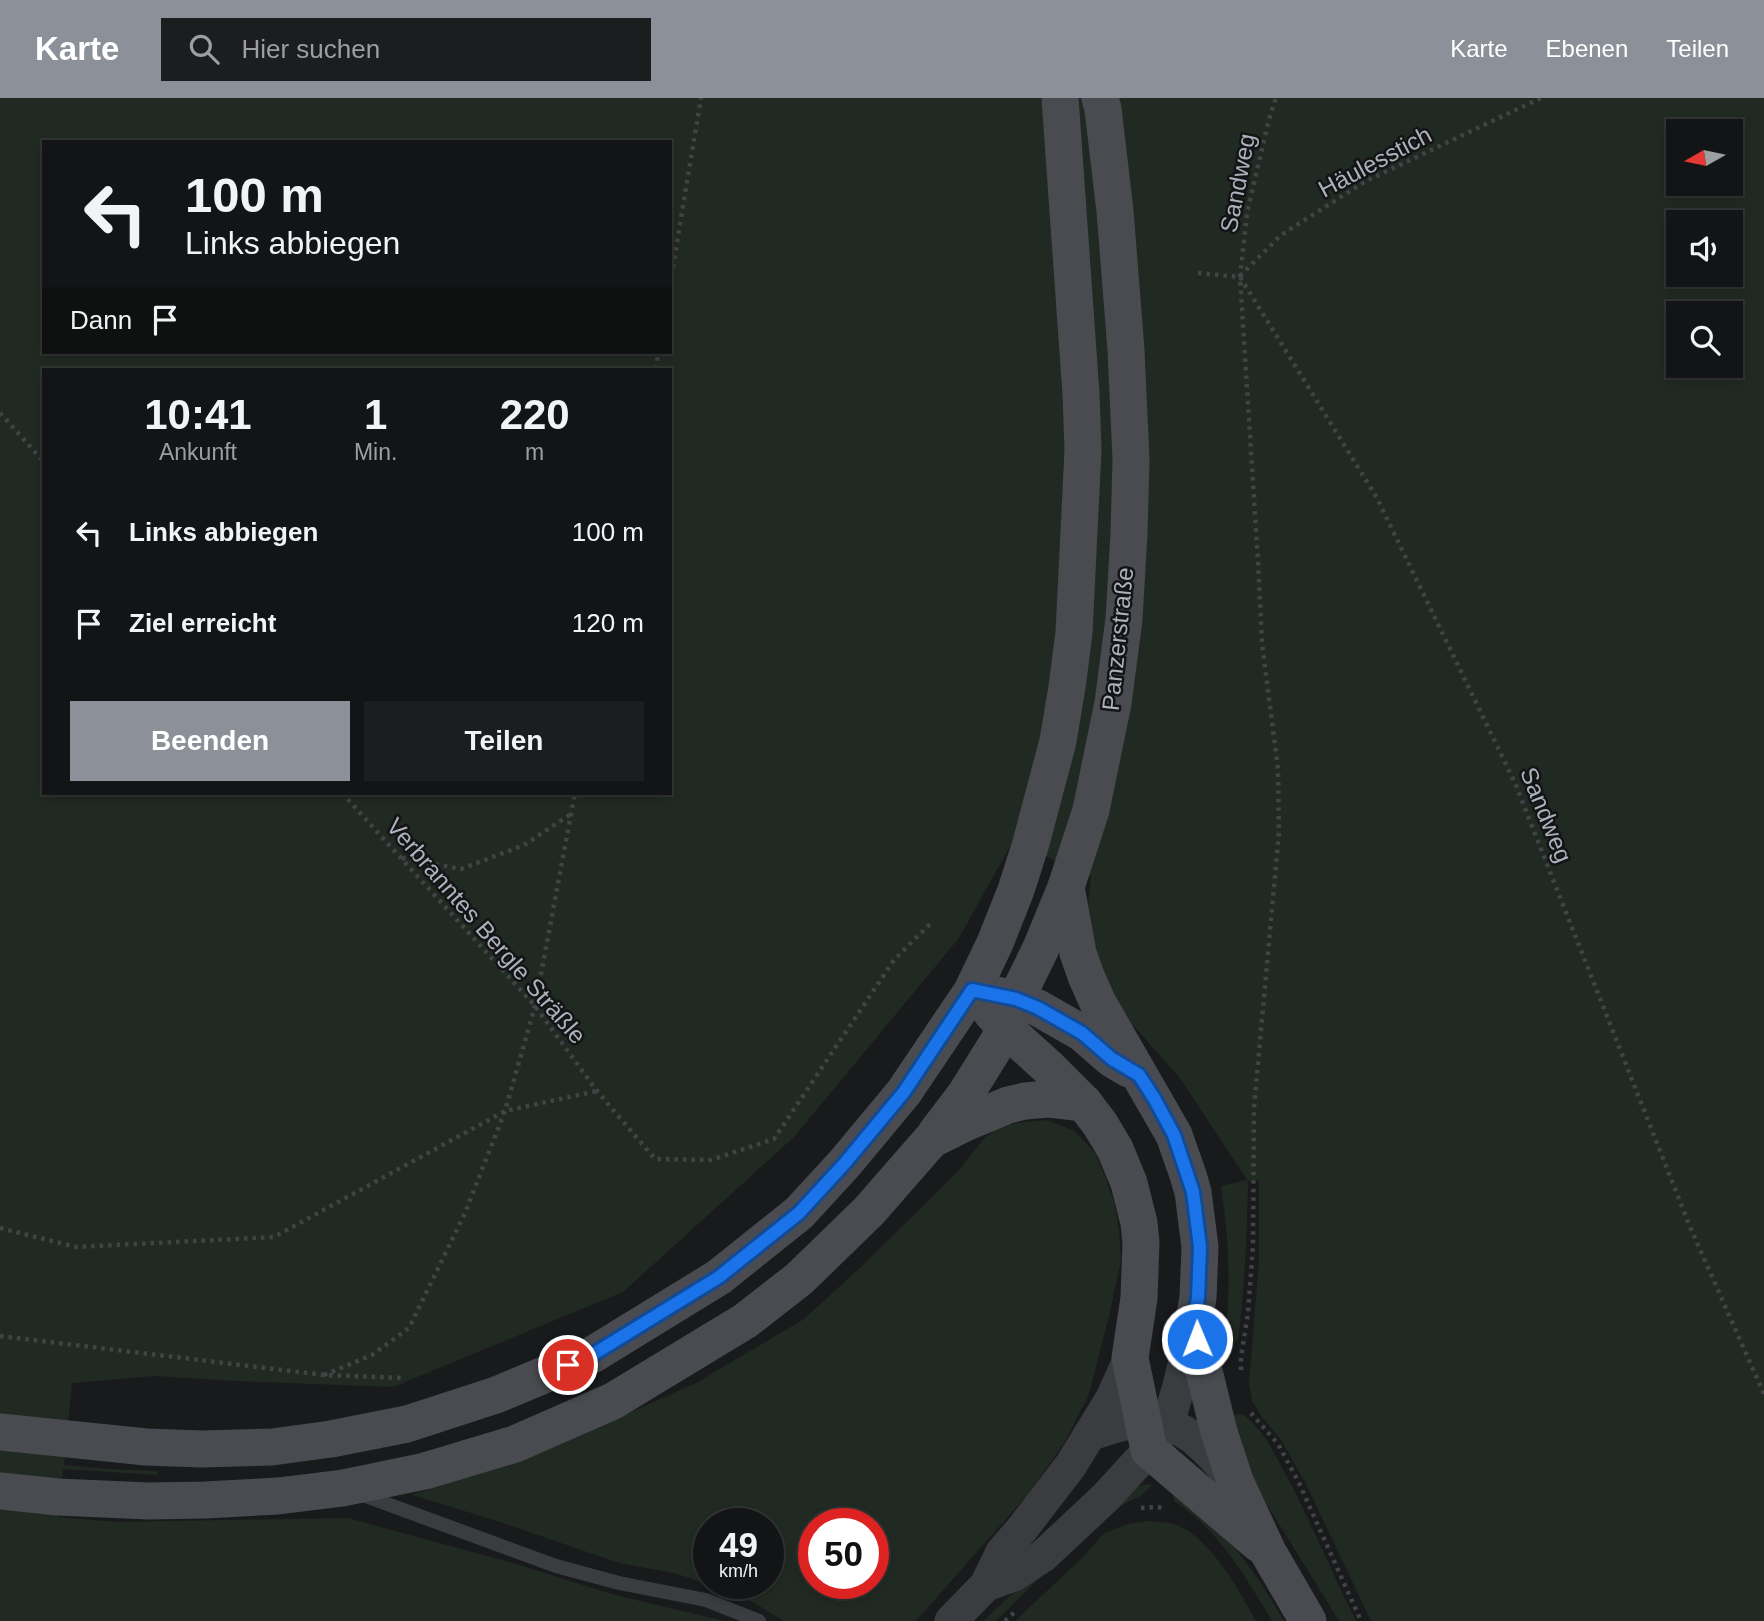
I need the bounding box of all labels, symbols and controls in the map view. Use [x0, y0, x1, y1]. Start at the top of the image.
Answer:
search box [161, 18, 651, 81]
text: Karte [35, 30, 119, 67]
icon: search [185, 30, 223, 68]
text: Hier suchen [241, 34, 380, 64]
text: Karte [1450, 35, 1508, 62]
text: Ebenen [1546, 35, 1628, 62]
text: Teilen [1666, 35, 1729, 62]
north arrow [1666, 119, 1743, 196]
map controls [1666, 119, 1743, 378]
street label: Häulesstich [1314, 121, 1436, 203]
street label: Sandweg [1215, 131, 1260, 235]
icon: left [70, 168, 161, 259]
text: 100 m [185, 168, 324, 222]
button: sound [1666, 210, 1743, 287]
text: Links abbiegen [185, 225, 400, 261]
icon: arrive [146, 301, 184, 339]
button: search [1666, 301, 1743, 378]
text: Dann [70, 305, 132, 335]
text: 10:41 [144, 391, 252, 438]
text: 1 [364, 391, 387, 438]
text: 220 [500, 391, 570, 438]
text: Ankunft [159, 439, 237, 465]
text: Min. [354, 439, 397, 465]
text: m [525, 439, 544, 465]
icon: left [70, 514, 108, 552]
text: Links abbiegen [129, 517, 318, 547]
text: 100 m [572, 517, 644, 547]
street label: Panzerstraße [1097, 566, 1138, 712]
icon: arrive [70, 605, 108, 643]
text: Ziel erreicht [129, 608, 276, 638]
text: 120 m [572, 608, 644, 638]
button: Beenden [70, 701, 350, 781]
button: Teilen [364, 701, 644, 781]
street label: Sandweg [1515, 763, 1578, 866]
street label: Verbranntes Bergle Sträßle [381, 813, 592, 1049]
position arrow [1160, 1302, 1234, 1376]
pin [538, 1335, 598, 1395]
icon: arrive [549, 1346, 587, 1384]
speed limit sign: 50 [798, 1508, 889, 1599]
text: 49 [719, 1525, 758, 1564]
text: km/h [719, 1561, 758, 1581]

